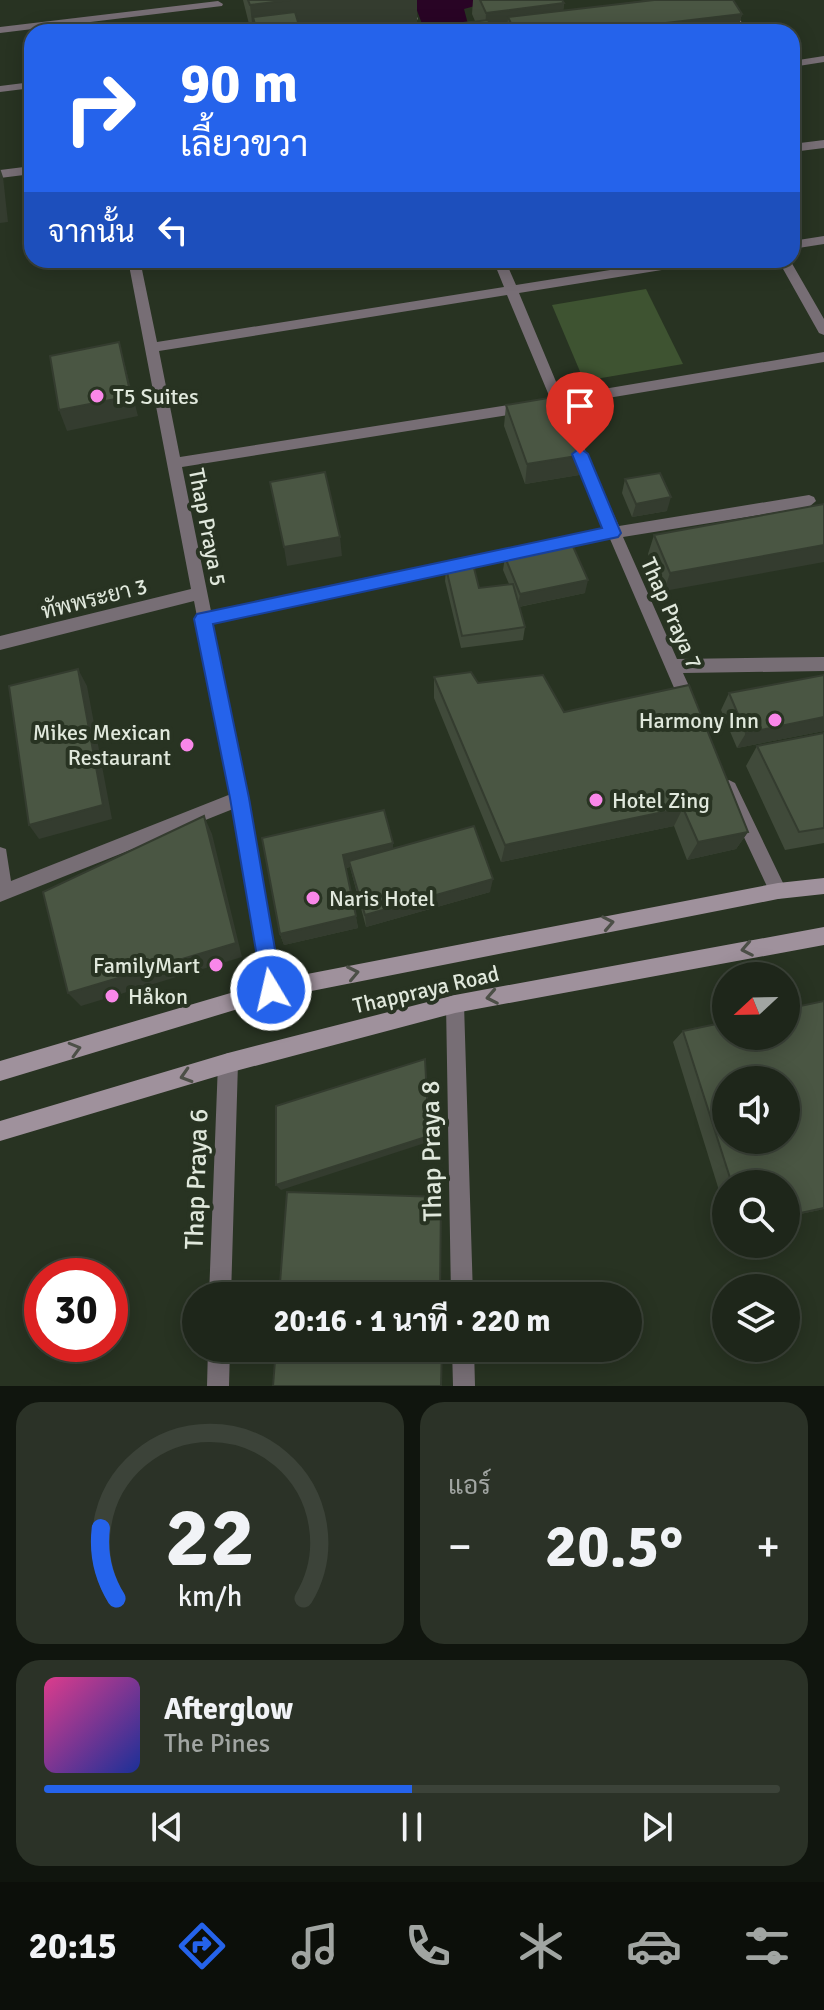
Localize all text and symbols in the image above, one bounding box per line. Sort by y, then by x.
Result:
text: 90 m [180,49,298,118]
icon: right [48,56,152,160]
text: เลี้ยวขวา [180,122,308,167]
icon: left [151,208,195,252]
text: จากนั้น [48,214,135,251]
pin [546,372,614,454]
place label: T5 Suites [113,383,199,410]
icon: arrive [558,384,602,428]
marker: T5 Suites [88,387,106,405]
street label: Thap Praya 5 [183,466,232,588]
street label: Thap Praya 7 [635,553,708,673]
street label: ทัพพระยา 3 [38,572,150,625]
place label: Harmony Inn [639,707,759,734]
marker: Harmony Inn [766,711,784,729]
place label: Mikes Mexican Restaurant [33,719,171,771]
marker: Mikes Mexican Restaurant [178,736,196,754]
place label: Hotel Zing [612,787,710,814]
marker: Hotel Zing [587,791,605,809]
place label: Naris Hotel [329,885,435,912]
marker: Naris Hotel [304,889,322,907]
one-way arrow [601,916,615,933]
one-way arrow [740,940,754,957]
position arrow [229,948,313,1032]
place label: FamilyMart [93,952,200,979]
marker: FamilyMart [207,956,225,974]
street label: Thappraya Road [350,960,502,1019]
north arrow [712,962,800,1050]
map controls [712,962,800,1362]
one-way arrow [346,966,359,983]
place label: Håkon [128,983,188,1010]
marker: Håkon [103,987,121,1005]
one-way arrow [485,988,498,1005]
one-way arrow [67,1041,81,1058]
button: sound [712,1066,800,1154]
one-way arrow [179,1067,193,1083]
street label: Thap Praya 8 [415,1080,449,1222]
street label: Thap Praya 6 [179,1108,215,1250]
button: search [712,1170,800,1258]
speed limit sign: 30 [24,1258,128,1362]
button: layers [712,1274,800,1362]
text: 20:16 · 1 นาที · 220 m [273,1303,551,1340]
text: แอร์ [448,1470,491,1502]
text: 22 [165,1487,255,1589]
text: 20.5° [545,1510,683,1584]
text: − [448,1520,472,1574]
text: + [756,1520,780,1574]
text: km/h [178,1579,242,1614]
text: Afterglow [164,1691,293,1728]
text: The Pines [164,1728,270,1760]
icon: previous [145,1805,189,1849]
icon: pause [390,1805,434,1849]
icon: next [635,1805,679,1849]
icon: directions [174,1918,230,1974]
icon: music [287,1918,343,1974]
icon: phone [400,1918,456,1974]
icon: climate [513,1918,569,1974]
icon: car [626,1918,682,1974]
icon: filters [739,1918,795,1974]
text: 20:15 [29,1924,117,1969]

